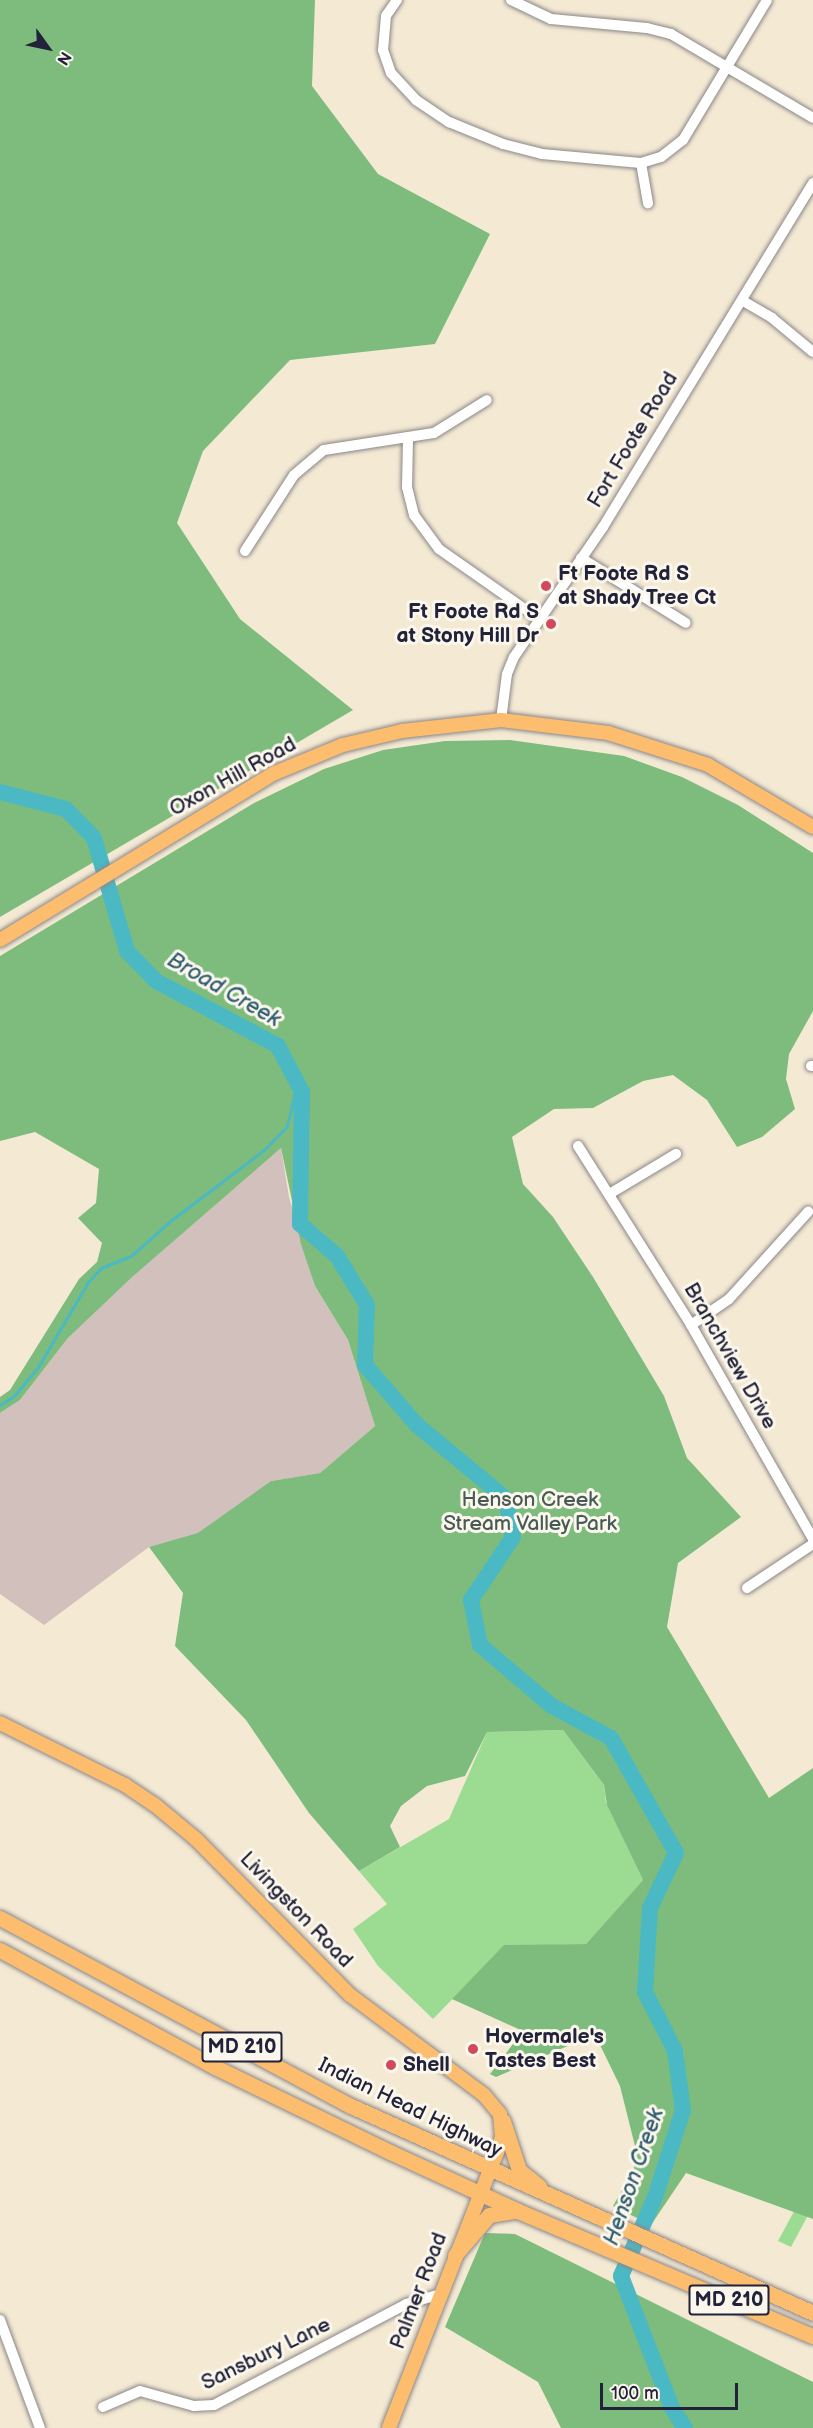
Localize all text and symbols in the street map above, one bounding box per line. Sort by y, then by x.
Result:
north arrow [18,18,78,78]
text: N [52,48,75,68]
street label: Fort Foote Road [583,368,683,512]
place label: Ft Foote Rd S at Shady Tree Ct [558,561,717,611]
marker: Ft Foote Rd S at Shady Tree Ct [539,579,553,593]
place label: Ft Foote Rd S at Stony Hill Dr [396,599,539,649]
marker: Ft Foote Rd S at Stony Hill Dr [544,617,558,631]
street label: Oxon Hill Road [165,732,301,822]
water label: Broad Creek [163,947,285,1033]
street label: Branchview Drive [678,1278,782,1434]
park label: Henson Creek Stream Valley Park [442,1487,618,1537]
street label: Livingston Road [234,1847,358,1973]
place label: Hovermale's Tastes Best [485,2024,604,2074]
road number: MD 210 [202,2030,282,2064]
marker: Hovermale's Tastes Best [466,2042,480,2056]
place label: Shell [403,2052,450,2078]
street label: Indian Head Highway [314,2053,506,2163]
marker: Shell [384,2058,398,2072]
water label: Henson Creek [598,2105,670,2249]
street label: Palmer Road [385,2229,453,2353]
road number: MD 210 [688,2283,770,2317]
street label: Sansbury Lane [197,2312,335,2396]
scale bar [603,2371,741,2409]
text: 100 m [611,2383,659,2404]

